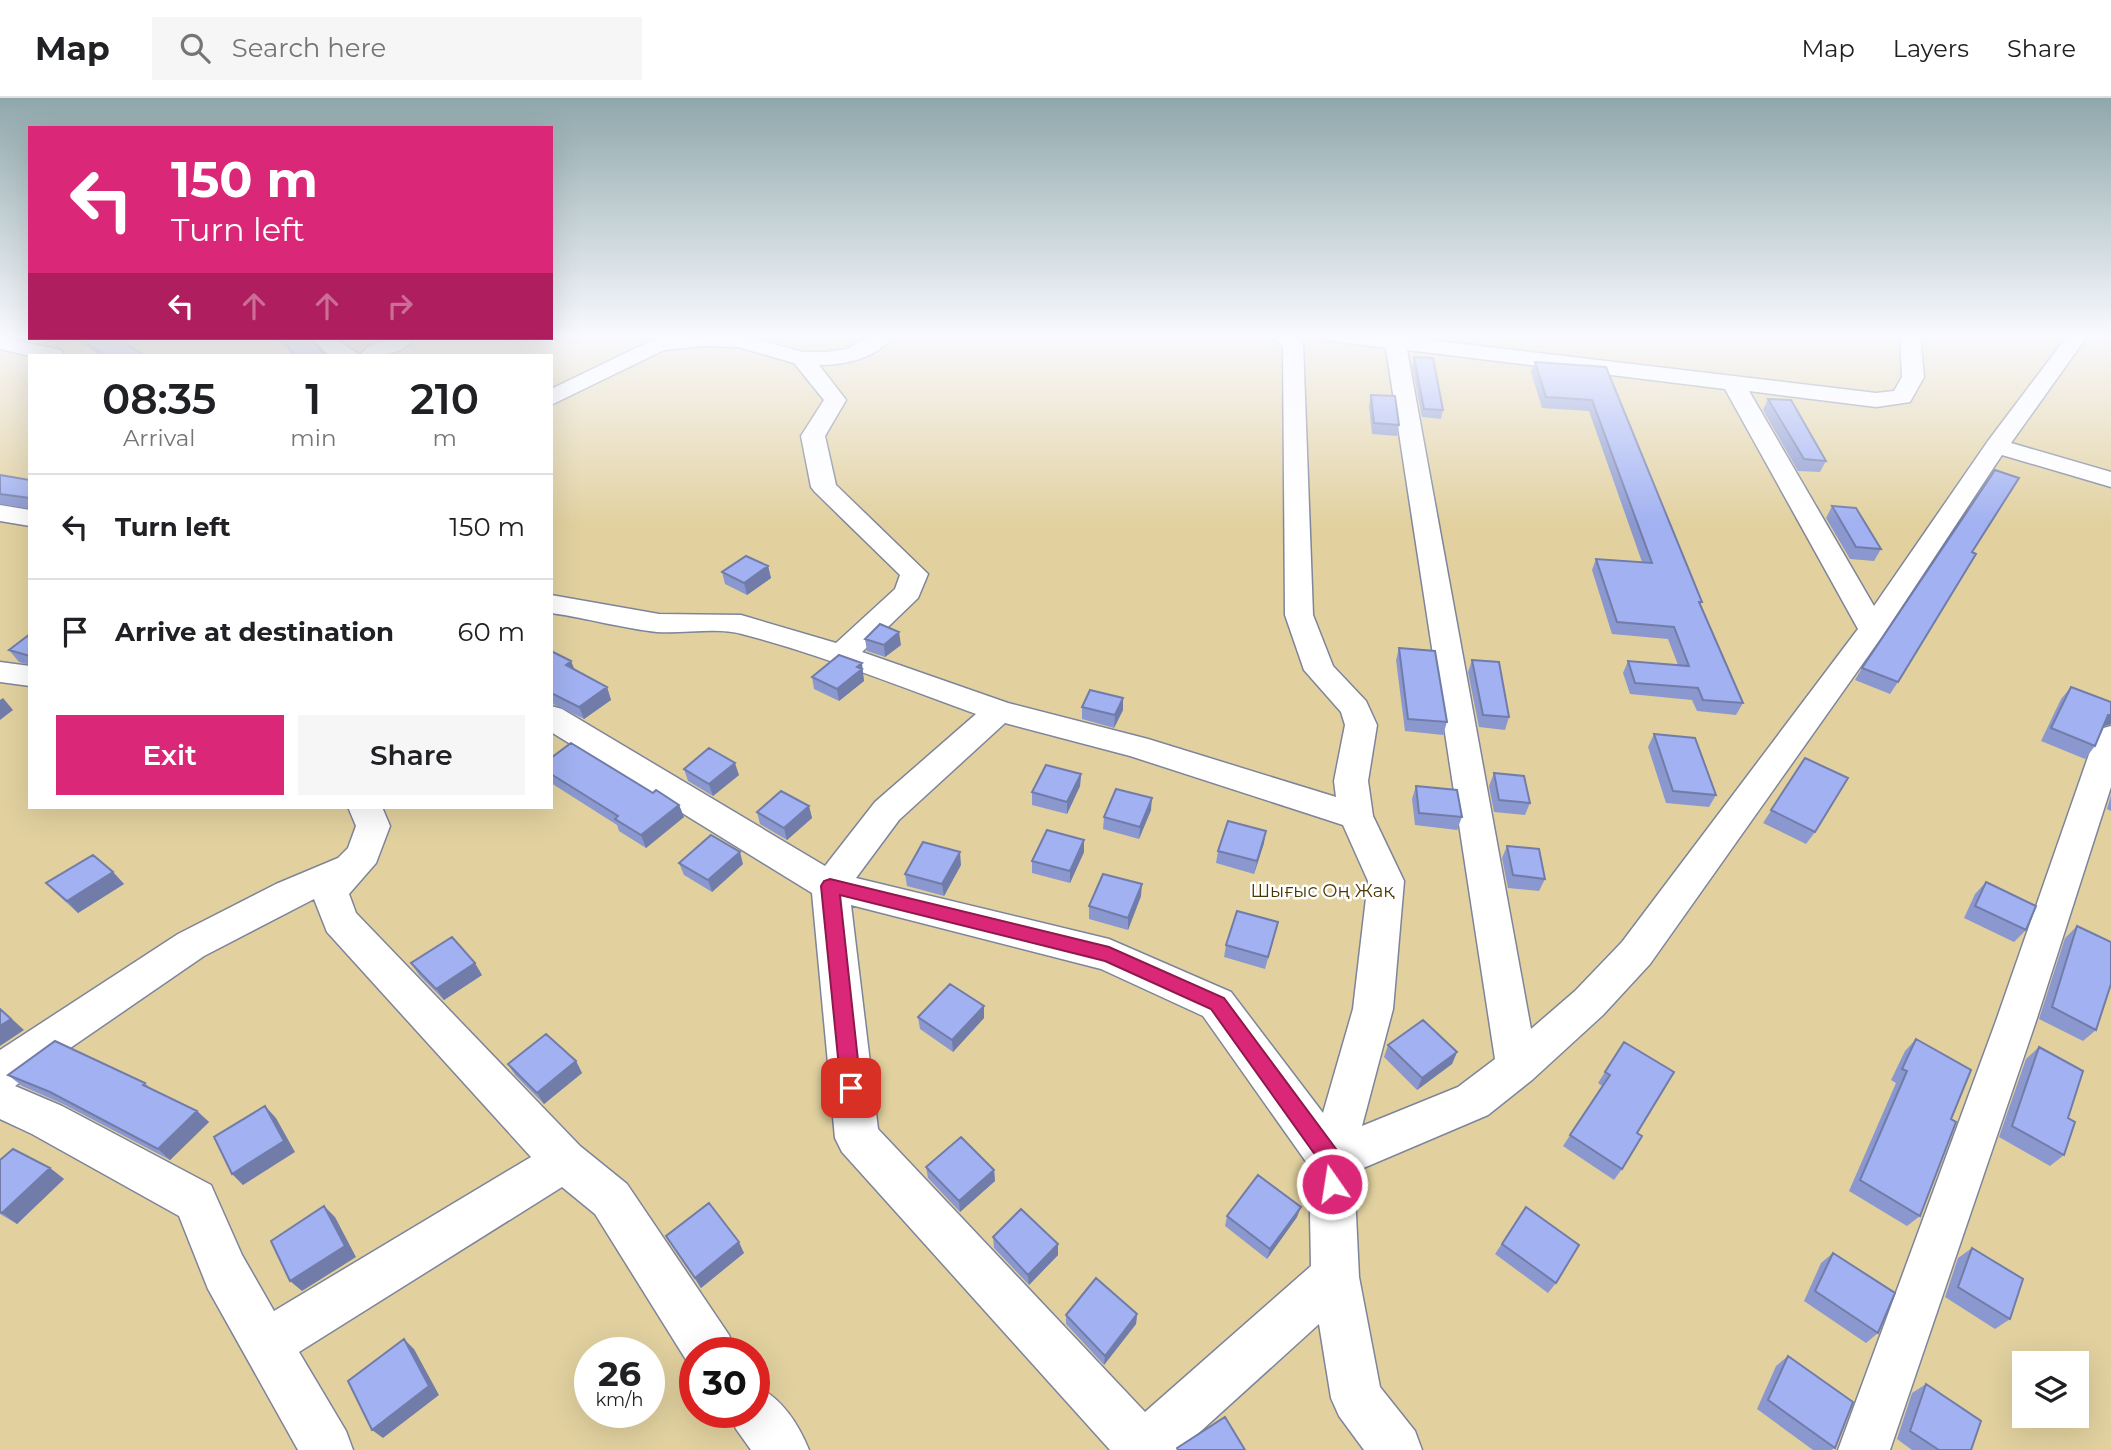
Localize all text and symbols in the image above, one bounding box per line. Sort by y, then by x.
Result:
search box [152,17,642,80]
text: Map [35,28,110,68]
icon: search [176,29,214,67]
text: Search here [232,32,386,64]
text: Map [1801,34,1855,63]
text: Layers [1893,34,1969,63]
text: Share [2007,34,2076,63]
text: 150 m [171,150,318,209]
icon: left [56,154,147,245]
text: Turn left [171,210,305,249]
icon: left [162,287,200,325]
icon: ahead [235,287,273,325]
icon: ahead [308,287,346,325]
icon: right [381,287,419,325]
text: 08:35 [102,373,216,425]
text: 1 [305,373,321,425]
text: 210 [410,373,479,425]
text: Arrival [123,424,195,452]
text: min [290,424,336,452]
text: m [433,424,457,452]
icon: left [56,508,94,546]
text: Turn left [115,511,231,543]
text: 150 m [449,511,525,543]
icon: arrive [56,613,94,651]
text: Arrive at destination [115,616,394,648]
text: 60 m [458,616,525,648]
button: Exit [56,715,284,795]
button: Share [298,715,525,795]
park label: Шығыс Оң Жақ [1250,880,1395,902]
pin [821,1058,881,1118]
icon: arrive [832,1069,870,1107]
position arrow [1295,1147,1369,1221]
speed limit sign: 30 [679,1337,770,1428]
map controls [2012,1351,2089,1428]
button: layers [2012,1351,2089,1428]
text: 26 [598,1352,641,1395]
text: km/h [595,1389,644,1411]

